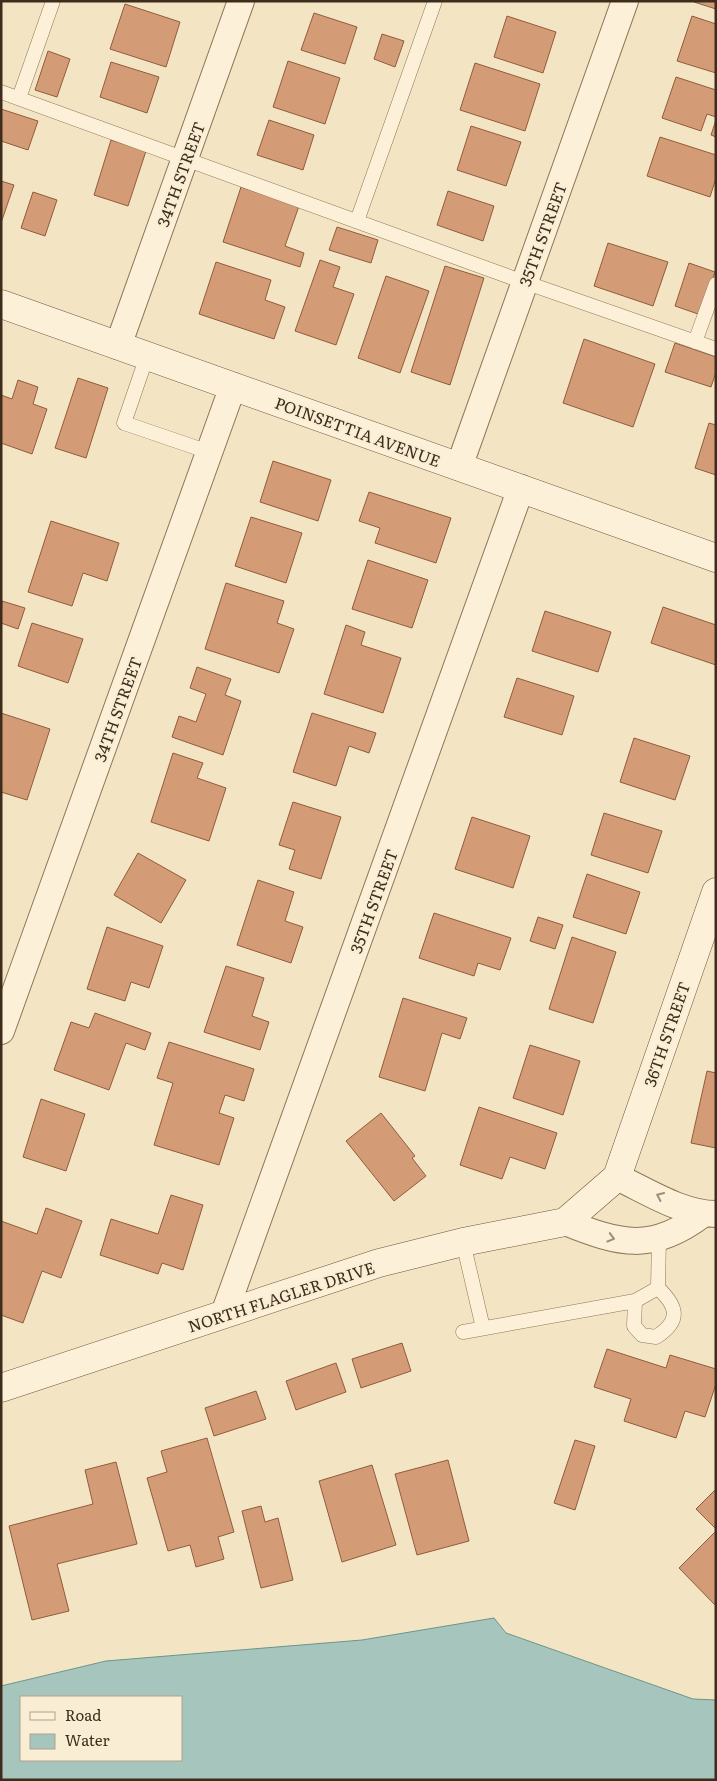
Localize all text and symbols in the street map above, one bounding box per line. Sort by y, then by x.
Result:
street label: 34TH STREET [150,118,210,230]
street label: 35TH STREET [512,178,572,290]
street label: POINSETTIA AVENUE [272,390,444,472]
street label: 34TH STREET [87,653,147,765]
street label: 35TH STREET [343,845,403,957]
street label: 36TH STREET [637,978,695,1090]
one-way arrow [656,1192,665,1203]
one-way arrow [606,1233,615,1243]
street label: NORTH FLAGLER DRIVE [184,1254,378,1338]
legend [20,1696,182,1761]
text: Road [65,1703,101,1726]
text: Water [65,1728,110,1751]

